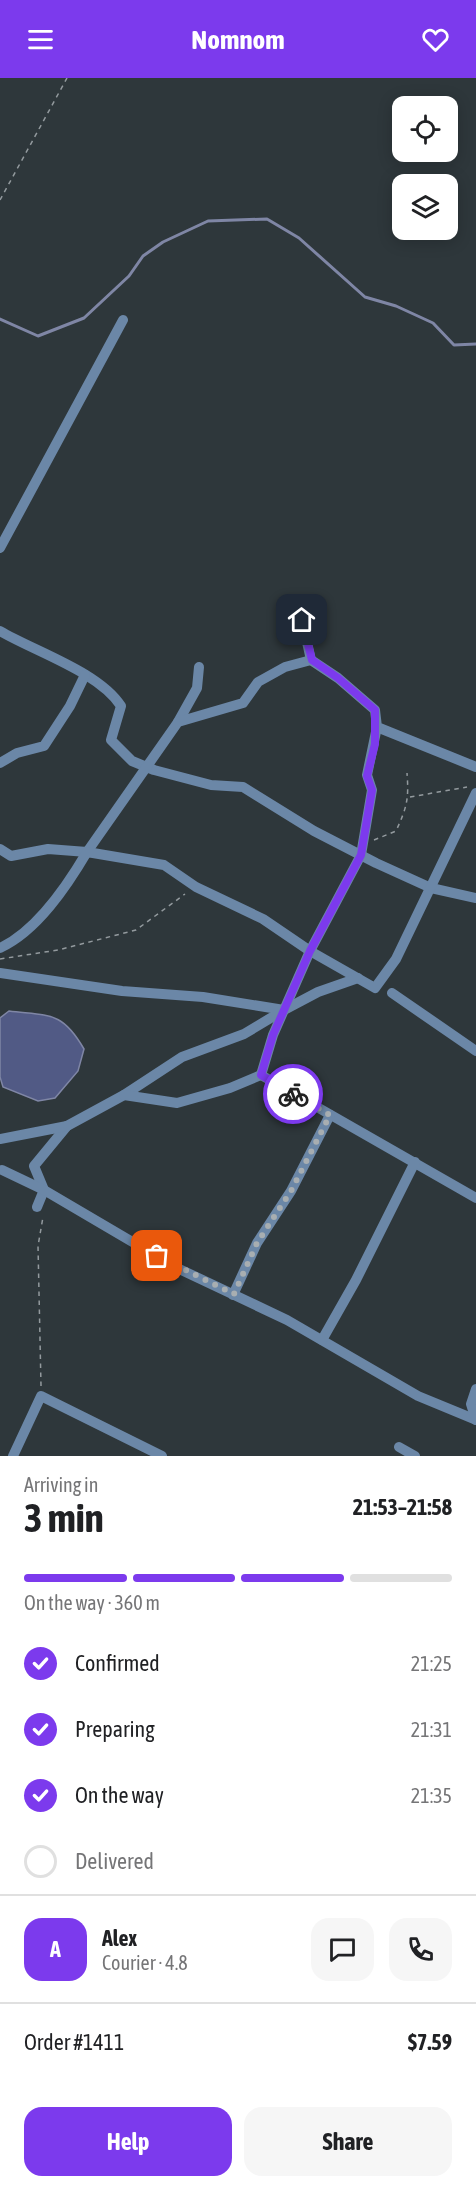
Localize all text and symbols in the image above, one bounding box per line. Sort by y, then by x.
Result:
icon: menu [24,23,57,56]
icon: heart [419,23,452,56]
text: Nomnom [191,24,285,55]
map controls [392,96,458,240]
button: locate [392,96,458,162]
button: layers [392,174,458,240]
pin [276,594,327,645]
icon: home [285,603,318,636]
courier [263,1064,323,1124]
icon: bike [277,1078,310,1111]
pin [131,1230,182,1281]
icon: bag [140,1239,173,1272]
text: Arriving in [24,1473,98,1496]
text: 21:53–21:58 [353,1494,452,1520]
text: 3 min [24,1496,104,1540]
text: On the way · 360 m [24,1591,160,1614]
icon: check [24,1647,57,1680]
text: Confirmed [75,1650,160,1676]
text: 21:25 [411,1652,452,1675]
icon: check [24,1713,57,1746]
text: Preparing [75,1716,155,1742]
text: 21:31 [411,1718,452,1741]
icon: check [24,1779,57,1812]
text: On the way [75,1782,164,1808]
text: 21:35 [411,1784,452,1807]
text: Delivered [75,1848,154,1874]
button: chat [311,1918,374,1981]
button: phone [389,1918,452,1981]
text: Alex [102,1925,137,1951]
text: A [50,1936,61,1962]
text: Courier · 4.8 [102,1951,188,1974]
text: Order #1411 [24,2029,124,2055]
text: $7.59 [408,2029,452,2055]
button: Help [24,2107,232,2176]
button: Share [244,2107,452,2176]

